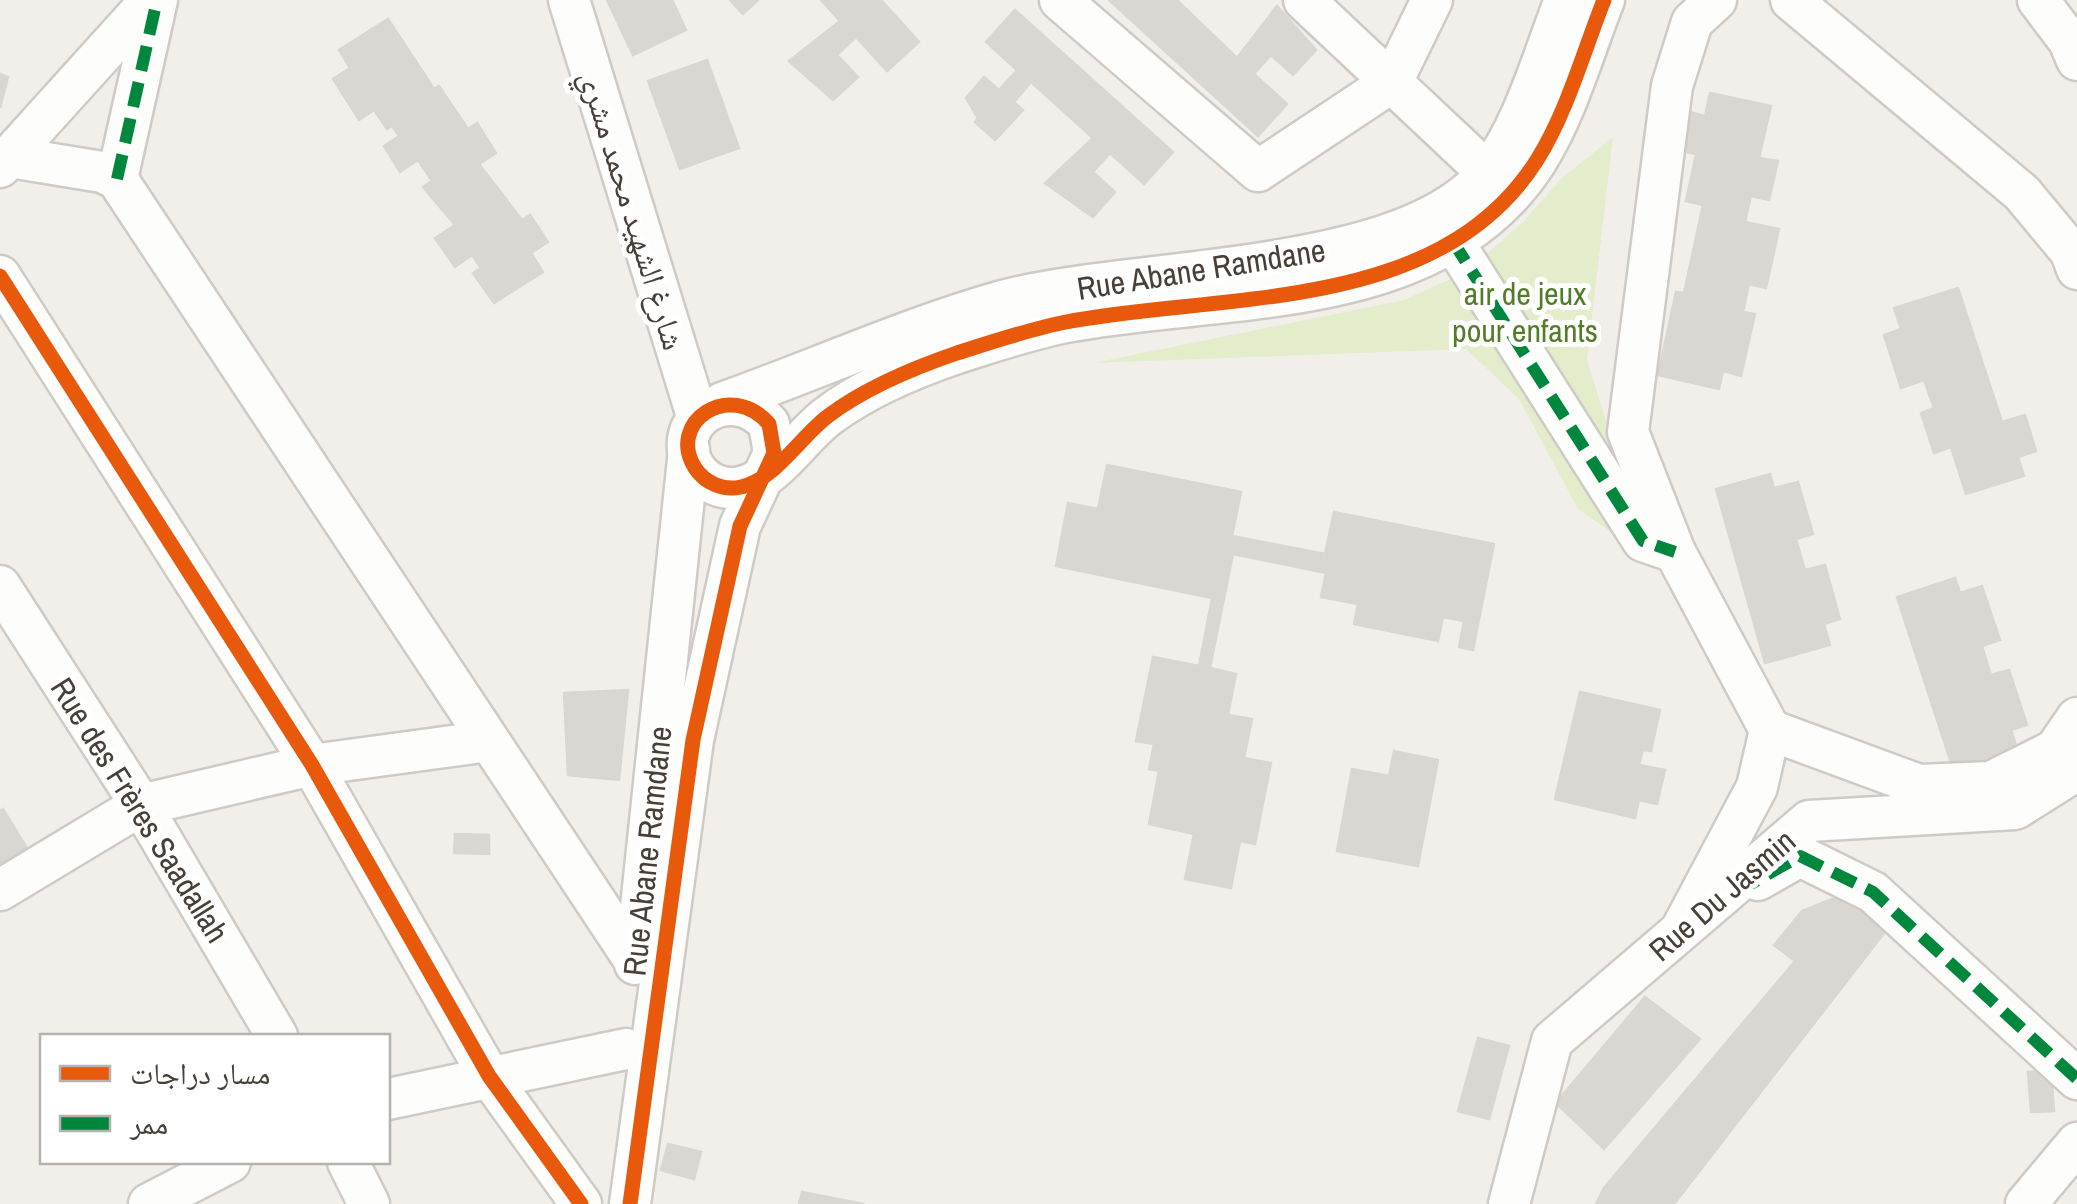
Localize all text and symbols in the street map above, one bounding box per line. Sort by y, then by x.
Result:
street label: شارغ الشهيد محمد مشري [566,65,696,356]
street label: Rue Abane Ramdane [1074,228,1328,310]
park label: air de jeux pour enfants [1452,272,1598,352]
street label: Rue des Frères Saadallah [41,669,239,951]
street label: Rue Abane Ramdane [613,724,681,978]
street label: Rue Du Jasmin [1640,819,1804,971]
legend [40,1034,390,1164]
text: مسار دراجات [130,1053,271,1093]
text: ممر [129,1103,168,1143]

